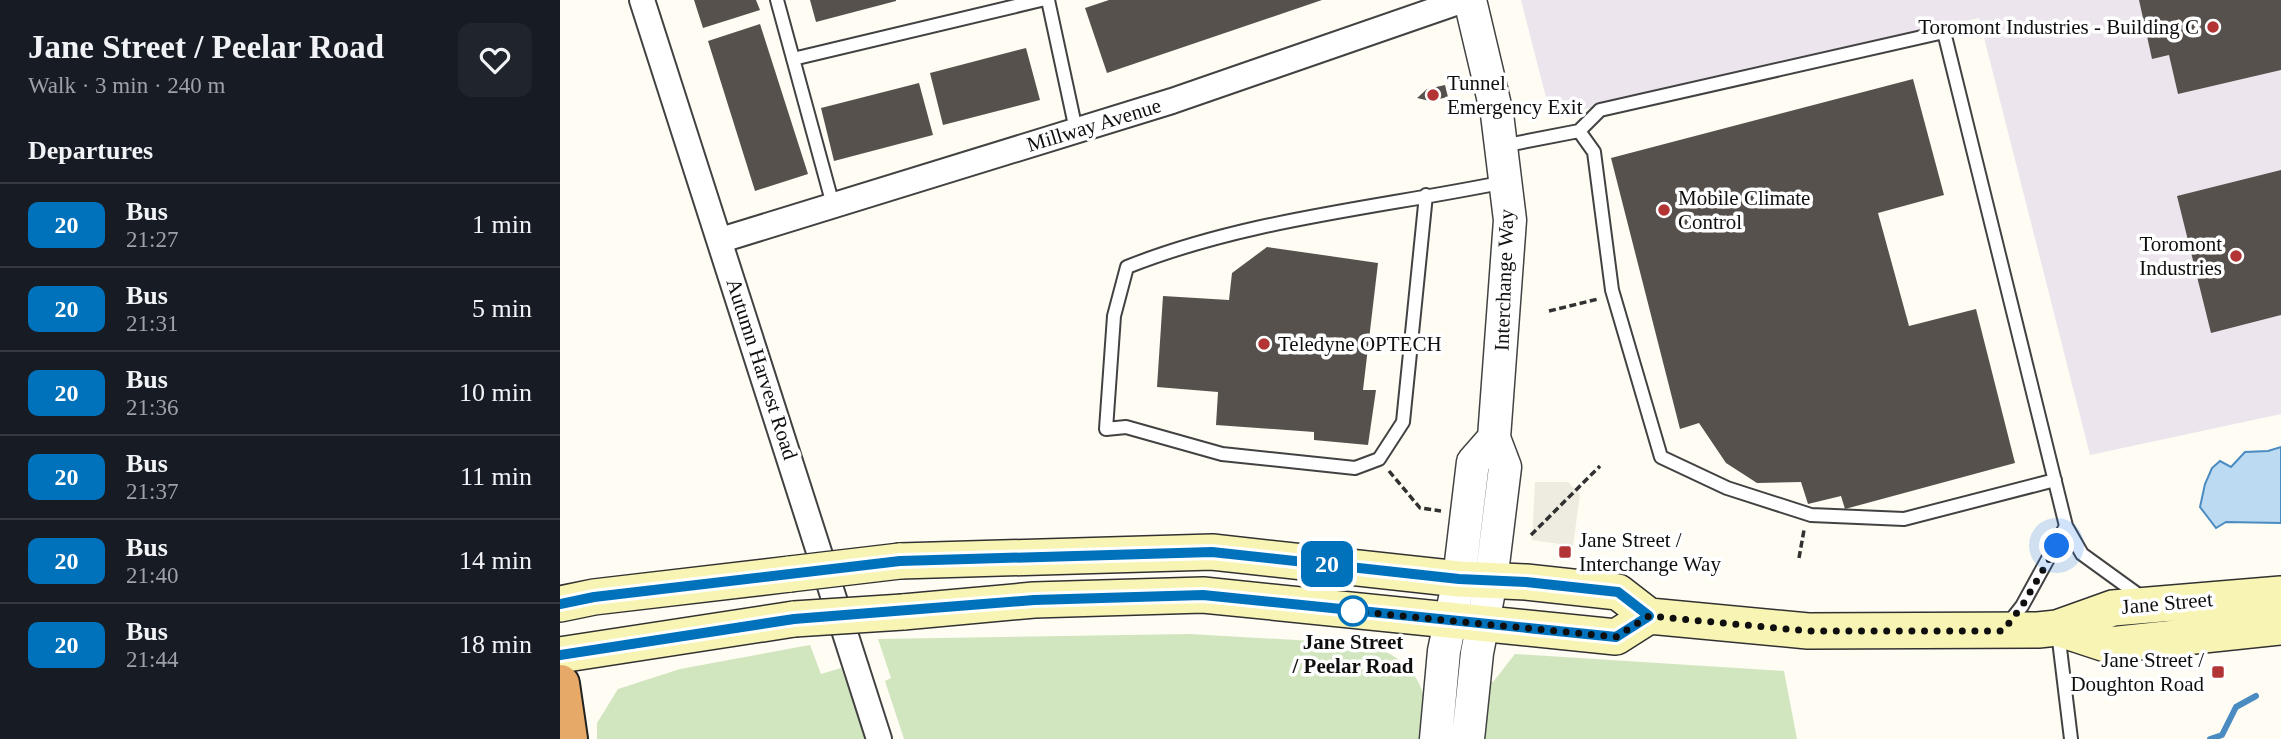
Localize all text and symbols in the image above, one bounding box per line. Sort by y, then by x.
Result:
place label: Toromont Industries - Building C [1918,15,2199,39]
marker: Toromont Industries - Building C [2205,19,2221,35]
button: heart [458,23,532,97]
text: Jane Street / Peelar Road [28,29,384,65]
place label: Tunnel Emergency Exit [1447,71,1583,119]
text: Walk · 3 min · 240 m [28,73,225,98]
marker: Tunnel Emergency Exit [1425,87,1441,103]
street label: Millway Avenue [1024,93,1164,157]
text: Departures [28,136,153,165]
place label: Mobile Climate Control [1678,186,1810,234]
text: Bus [126,197,168,226]
marker: Mobile Climate Control [1656,202,1672,218]
street label: Interchange Way [1490,208,1518,351]
text: 1 min [472,210,532,239]
text: 20 [55,212,79,238]
text: 21:27 [126,227,178,252]
place label: Toromont Industries [2139,232,2222,280]
marker: Toromont Industries [2228,248,2244,264]
street label: Autumn Harvest Road [721,275,803,463]
text: Bus [126,281,168,310]
text: 5 min [472,294,532,323]
text: 20 [55,296,79,322]
text: 21:31 [126,311,178,336]
place label: Teledyne OPTECH [1278,332,1442,356]
marker: Teledyne OPTECH [1256,336,1272,352]
text: Bus [126,365,168,394]
text: 10 min [459,378,532,407]
text: 20 [55,380,79,406]
text: 21:36 [126,395,178,420]
text: Bus [126,449,168,478]
text: 11 min [460,462,532,491]
text: 20 [55,464,79,490]
text: 21:37 [126,479,178,504]
place label: Jane Street / Interchange Way [1579,528,1721,576]
your location [2039,528,2074,563]
text: Bus [126,533,168,562]
line badge: 20 [1296,541,1358,587]
marker: Jane Street / Interchange Way [1557,544,1573,560]
text: 14 min [459,546,532,575]
text: 20 [55,548,79,574]
text: 20 [1315,551,1339,577]
text: 21:40 [126,563,178,588]
street label: Jane Street [2120,587,2214,619]
marker: Jane Street / Peelar Road [1338,596,1368,626]
text: Bus [126,617,168,646]
text: 18 min [459,630,532,659]
place label: Jane Street / Peelar Road [1292,630,1414,678]
text: 20 [55,632,79,658]
text: 21:44 [126,647,178,672]
place label: Jane Street / Doughton Road [2070,648,2204,696]
marker: Jane Street / Doughton Road [2210,664,2226,680]

